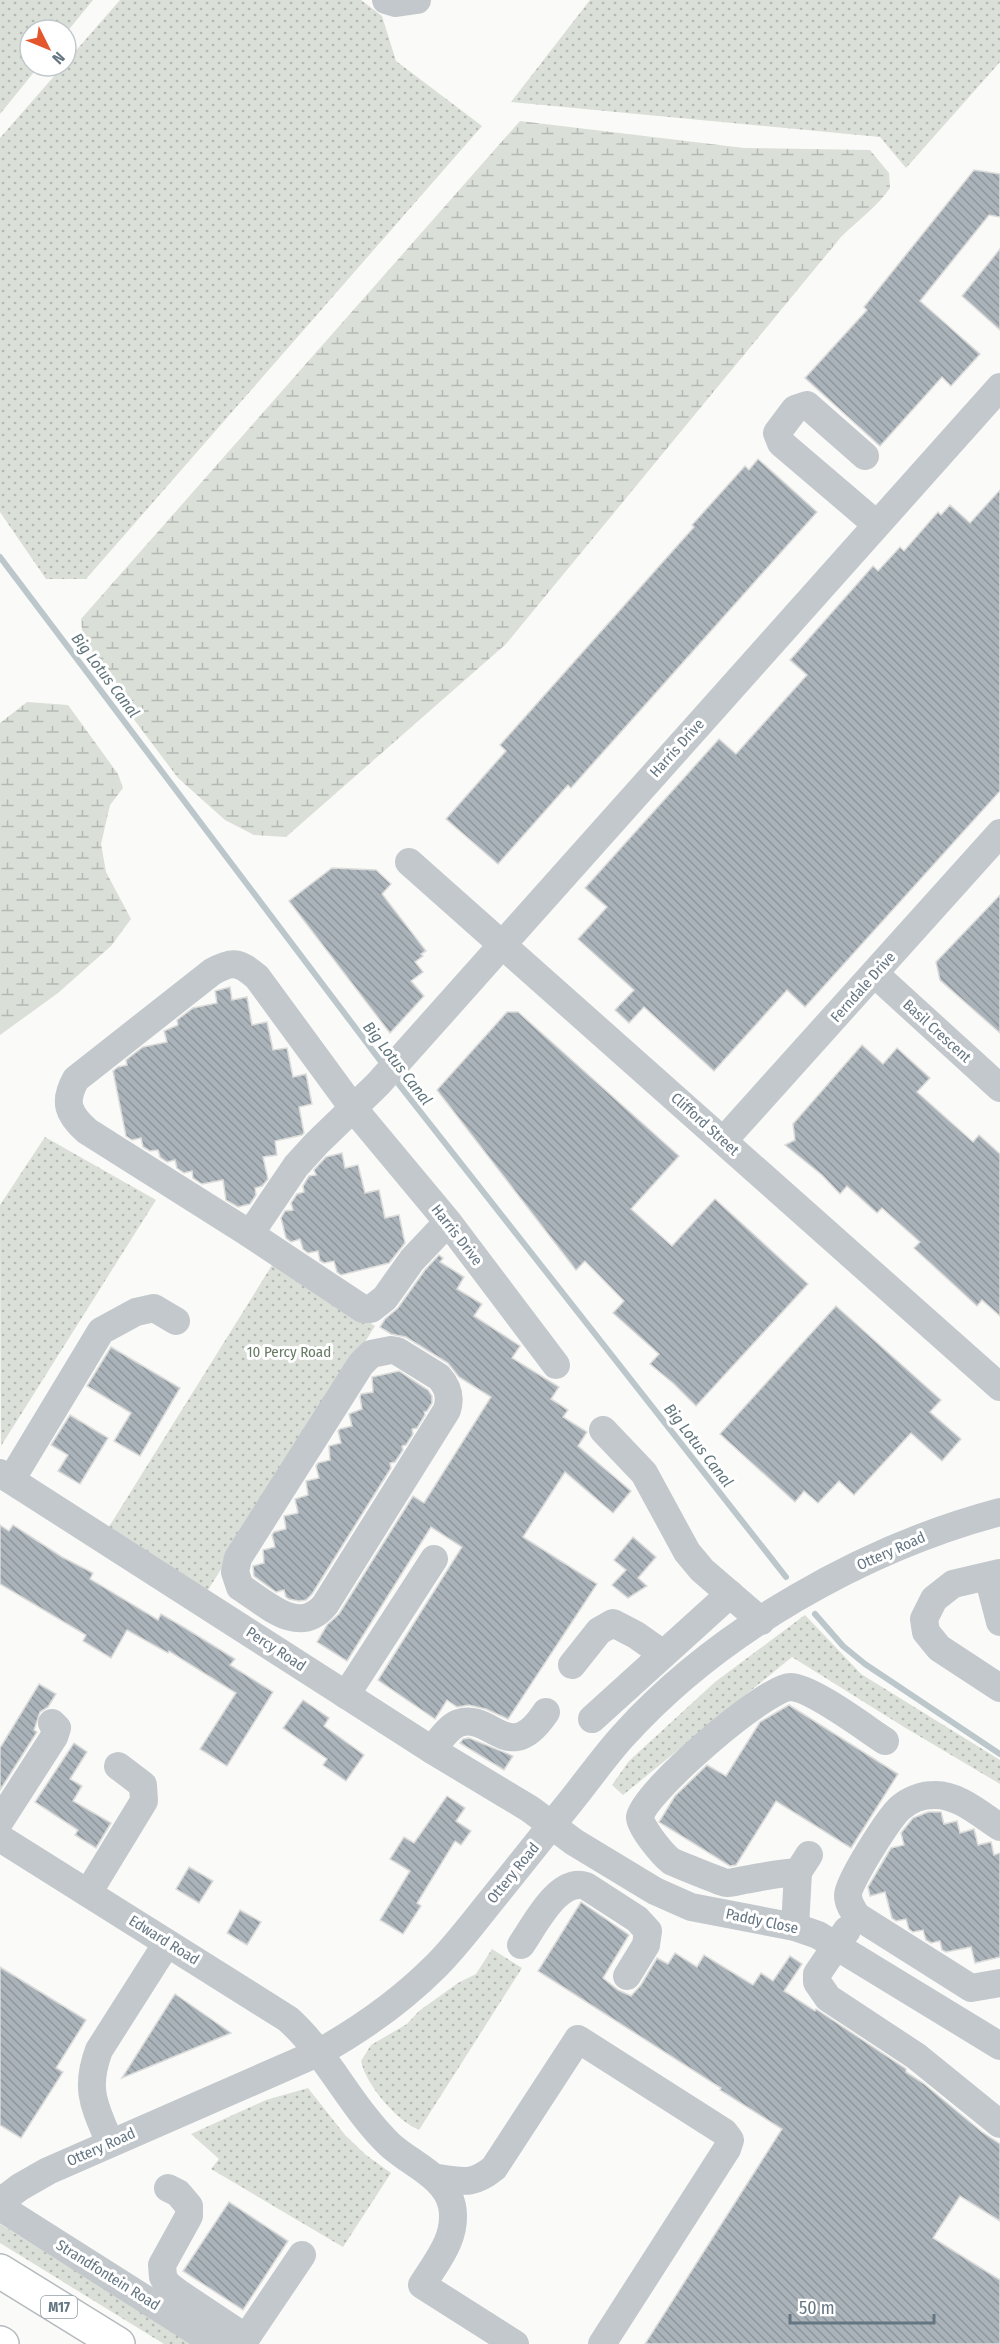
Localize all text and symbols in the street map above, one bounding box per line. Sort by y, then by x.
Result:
north arrow [18,18,78,78]
text: N [48,48,69,68]
water label: Big Lotus Canal [68,629,144,721]
street label: Harris Drive [646,715,708,781]
street label: Ferndale Drive [827,948,899,1026]
street label: Basil Crescent [899,996,975,1066]
water label: Big Lotus Canal [359,1018,436,1109]
street label: Clifford Street [667,1089,743,1159]
street label: Harris Drive [428,1201,486,1269]
park label: 10 Percy Road [247,1343,331,1361]
water label: Big Lotus Canal [660,1400,737,1491]
street label: Ottery Road [854,1528,928,1574]
street label: Percy Road [243,1623,309,1675]
street label: Ottery Road [483,1839,543,1907]
street label: Paddy Close [724,1905,800,1937]
street label: Edward Road [126,1911,202,1969]
street label: Ottery Road [64,2124,138,2170]
street label: Strandfontein Road [53,2236,163,2314]
scale bar [790,2287,934,2325]
road number: M17 [41,2296,77,2318]
text: 50 m [799,2297,835,2319]

